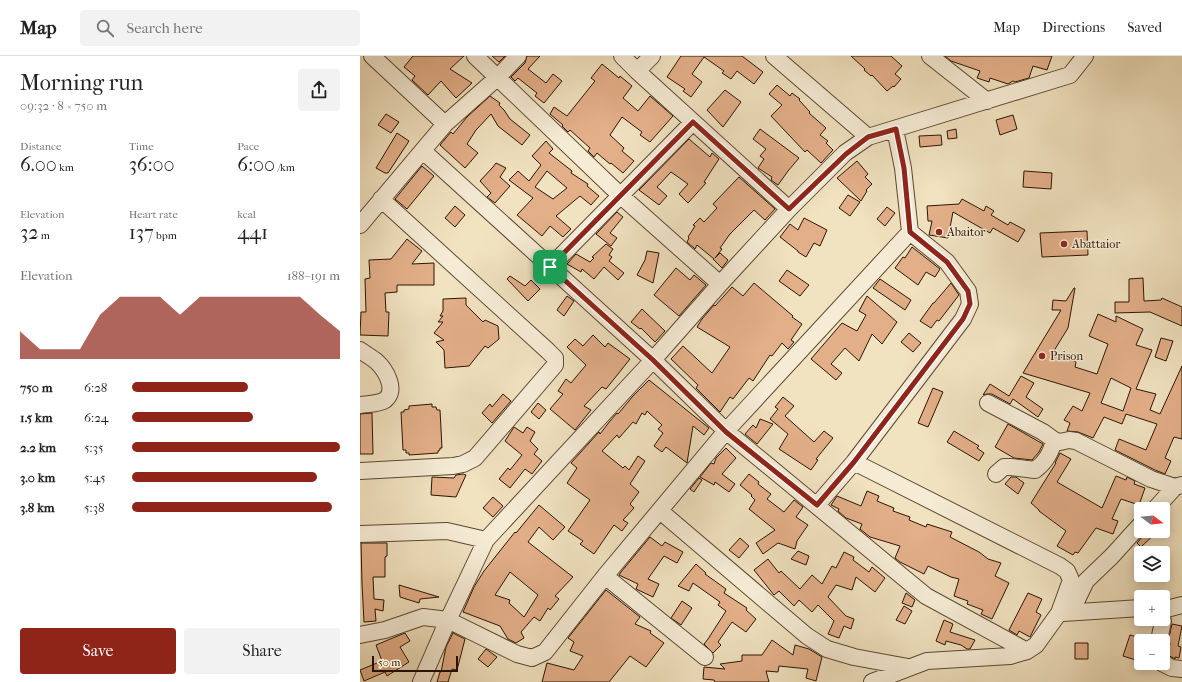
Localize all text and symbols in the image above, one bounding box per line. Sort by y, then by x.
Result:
search box [80,10,360,46]
text: Map [20,17,56,39]
icon: search [94,17,116,39]
text: Search here [126,19,203,37]
text: Map [993,19,1020,36]
text: Directions [1042,19,1105,36]
text: Saved [1127,19,1162,36]
button: share [298,69,340,111]
text: Morning run [20,70,143,96]
text: 09:32 · 8 × 750 m [20,98,107,113]
text: Distance [20,140,61,153]
text: Time [129,140,154,153]
text: Pace [237,140,259,153]
text: 6.00 [20,153,57,176]
text: 36:00 [129,153,175,176]
text: 6:00 [237,153,275,176]
text: km [57,161,74,174]
text: /km [275,161,295,174]
text: Elevation [20,208,64,221]
text: Heart rate [129,208,178,221]
text: kcal [237,208,256,221]
text: 32 [20,221,39,244]
text: 137 [129,221,154,244]
text: 441 [237,221,268,244]
place label: Abaitor [946,225,986,239]
marker: Abaitor [934,227,944,237]
text: m [39,229,50,242]
text: bpm [154,229,177,242]
place label: Abattaior [1071,237,1121,251]
marker: Abattaior [1059,239,1069,249]
pin [533,250,567,284]
icon: arrive [539,256,561,278]
text: Elevation [20,268,73,283]
text: 188–191 m [287,268,340,283]
place label: Prison [1050,349,1083,363]
marker: Prison [1037,351,1047,361]
text: 750 m [20,380,53,395]
text: 6:28 [84,380,107,395]
text: 1.5 km [20,410,53,425]
text: 6:24 [84,410,109,425]
text: 2.2 km [20,440,56,455]
text: 5:35 [84,440,104,455]
text: 3.0 km [20,470,55,485]
text: 5:45 [84,470,106,485]
text: 3.8 km [20,500,55,515]
text: 5:38 [84,500,105,515]
north arrow [1134,502,1170,538]
map controls [1134,502,1170,670]
button: layers [1134,546,1170,582]
button: + [1134,590,1170,626]
button: Save [20,628,176,674]
button: Share [184,628,340,674]
button: − [1134,634,1170,670]
scale bar [372,654,458,673]
text: 50 m [378,656,400,669]

